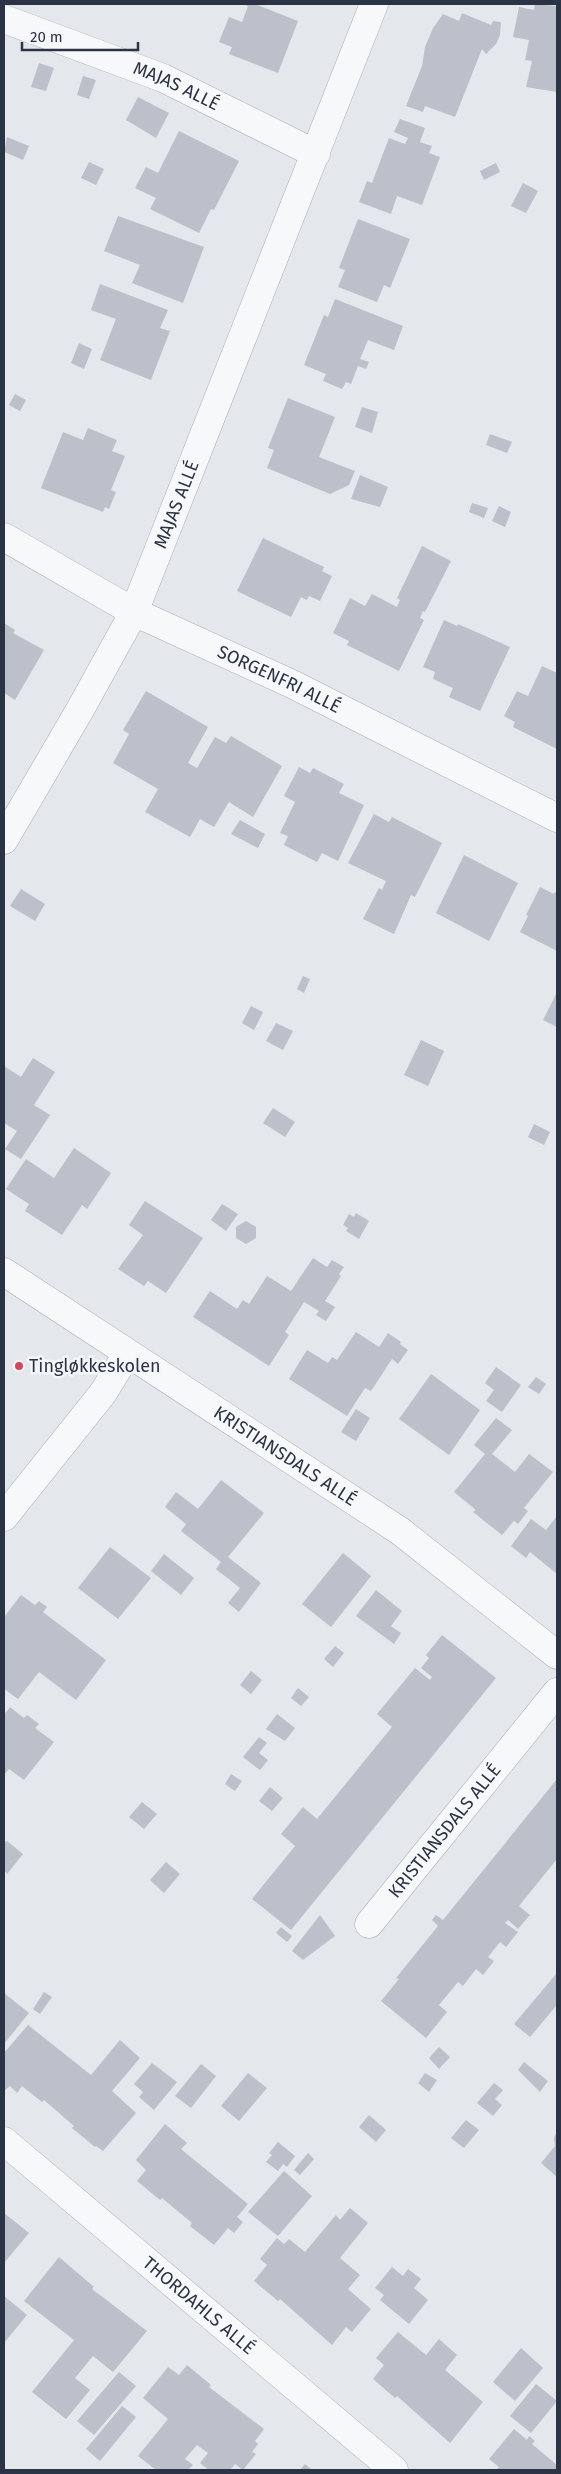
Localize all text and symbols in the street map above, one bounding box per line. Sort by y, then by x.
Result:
scale bar [22,20,139,52]
text: 20 m [30,28,63,46]
street label: MAJAS ALLÉ [130,57,224,115]
street label: MAJAS ALLÉ [149,457,204,552]
street label: SORGENFRI ALLÉ [214,641,345,718]
place label: Tingløkkeskolen [29,1355,161,1377]
marker: Tingløkkeskolen [13,1360,25,1372]
street label: KRISTIANSDALS ALLÉ [210,1401,361,1511]
street label: KRISTIANSDALS ALLÉ [384,1759,505,1902]
street label: THORDAHLS ALLÉ [138,2252,260,2359]

